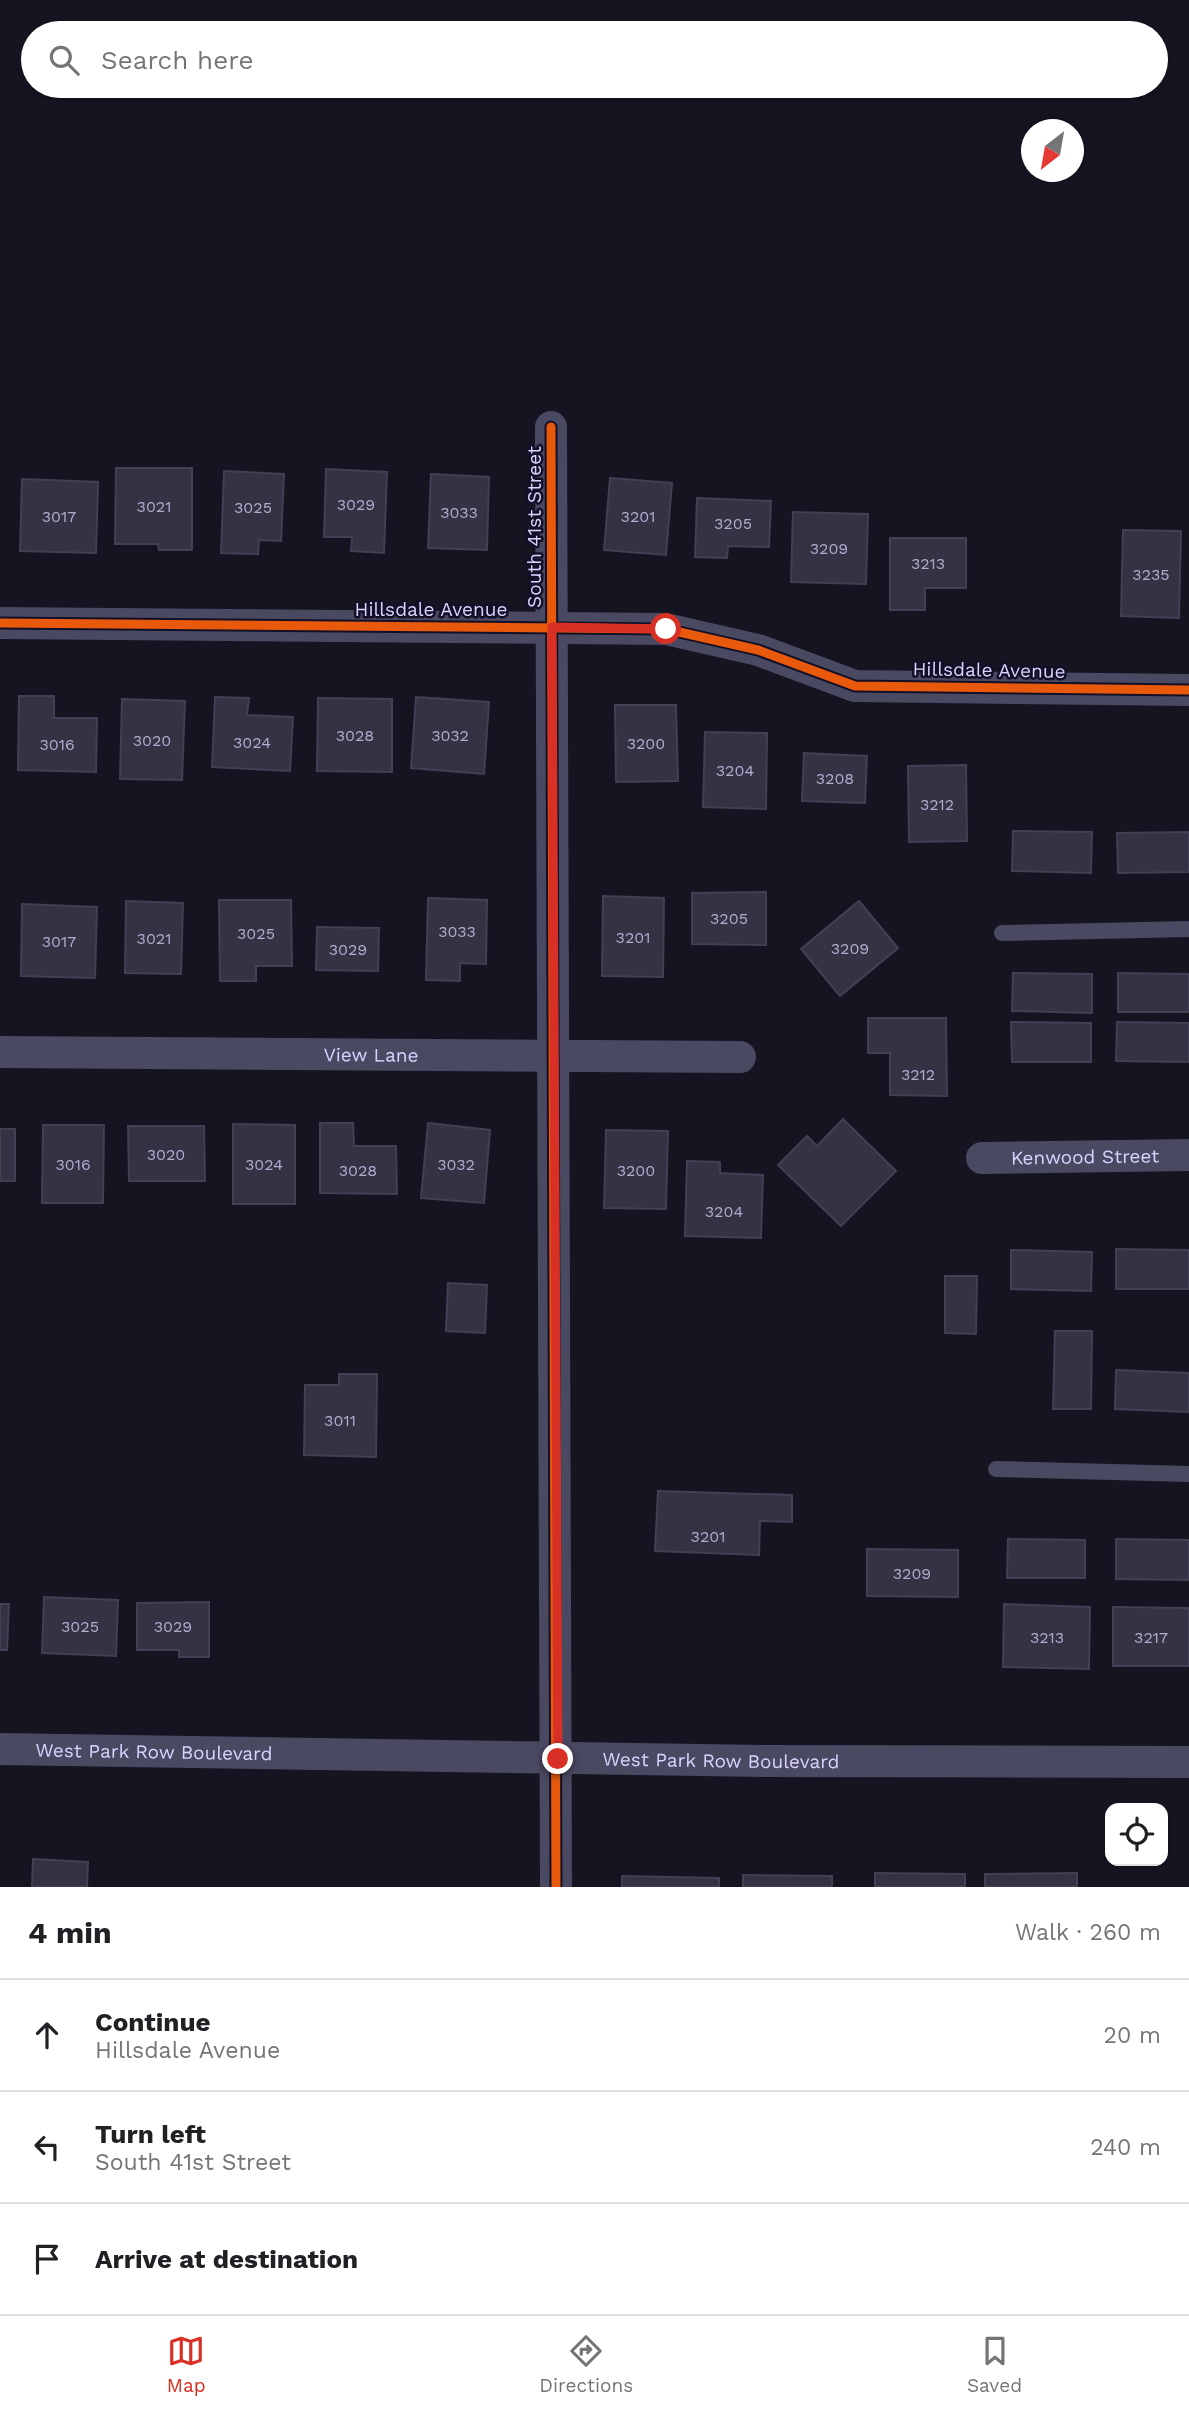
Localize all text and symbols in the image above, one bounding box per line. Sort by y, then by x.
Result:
search box [21,21,1168,98]
icon: search [45,41,83,79]
text: Search here [101,45,253,75]
north arrow [1021,119,1084,182]
street label: South 41st Street [523,446,546,608]
house number: 3029 [337,495,375,514]
house number: 3021 [137,497,171,516]
house number: 3025 [234,498,272,517]
house number: 3033 [440,503,478,522]
house number: 3017 [42,507,76,526]
house number: 3201 [621,507,655,526]
house number: 3205 [714,514,752,533]
house number: 3209 [810,539,848,558]
house number: 3213 [911,554,945,573]
house number: 3235 [1132,565,1170,584]
street label: Hillsdale Avenue [354,598,508,621]
route start [650,613,681,644]
street label: Hillsdale Avenue [912,657,1066,683]
house number: 3028 [336,726,374,745]
house number: 3032 [431,726,469,745]
house number: 3020 [133,731,171,750]
house number: 3024 [233,733,271,752]
house number: 3200 [627,734,665,753]
house number: 3016 [39,735,75,754]
house number: 3204 [716,761,754,780]
house number: 3208 [816,769,854,788]
house number: 3212 [920,795,954,814]
house number: 3205 [710,909,748,928]
house number: 3033 [438,922,476,941]
house number: 3025 [237,924,275,943]
house number: 3201 [616,928,650,947]
house number: 3021 [137,929,171,948]
house number: 3017 [42,932,76,951]
house number: 3209 [831,939,869,958]
house number: 3029 [329,940,367,959]
street label: View Lane [323,1043,419,1066]
house number: 3212 [901,1065,935,1084]
street label: Kenwood Street [1011,1144,1159,1169]
house number: 3020 [147,1145,185,1164]
house number: 3016 [55,1155,91,1174]
house number: 3024 [245,1155,283,1174]
house number: 3032 [437,1155,475,1174]
house number: 3028 [339,1161,377,1180]
house number: 3200 [617,1161,655,1180]
house number: 3204 [705,1202,743,1221]
house number: 3011 [324,1411,356,1430]
house number: 3201 [691,1527,725,1546]
house number: 3209 [893,1564,931,1583]
house number: 3025 [61,1617,99,1636]
house number: 3029 [154,1617,192,1636]
house number: 3213 [1030,1628,1064,1647]
house number: 3217 [1134,1628,1168,1647]
street label: West Park Row Boulevard [35,1738,273,1765]
route end [542,1743,573,1774]
street label: West Park Row Boulevard [602,1747,840,1773]
map controls [1105,1803,1168,1866]
button: locate [1105,1803,1168,1866]
text: 4 min [28,1915,112,1950]
text: Walk · 260 m [1015,1919,1161,1946]
text: Continue [95,2007,211,2037]
icon: ahead [28,2016,66,2054]
text: 20 m [1104,2022,1161,2049]
text: Hillsdale Avenue [95,2037,280,2064]
text: Turn left [95,2119,206,2149]
icon: left [28,2128,66,2166]
text: 240 m [1090,2134,1161,2161]
text: South 41st Street [95,2149,291,2176]
icon: arrive [28,2240,66,2278]
text: Arrive at destination [95,2244,358,2274]
tab: Map [167,2332,206,2397]
tab: Directions [539,2332,633,2397]
tab: Saved [967,2332,1022,2397]

